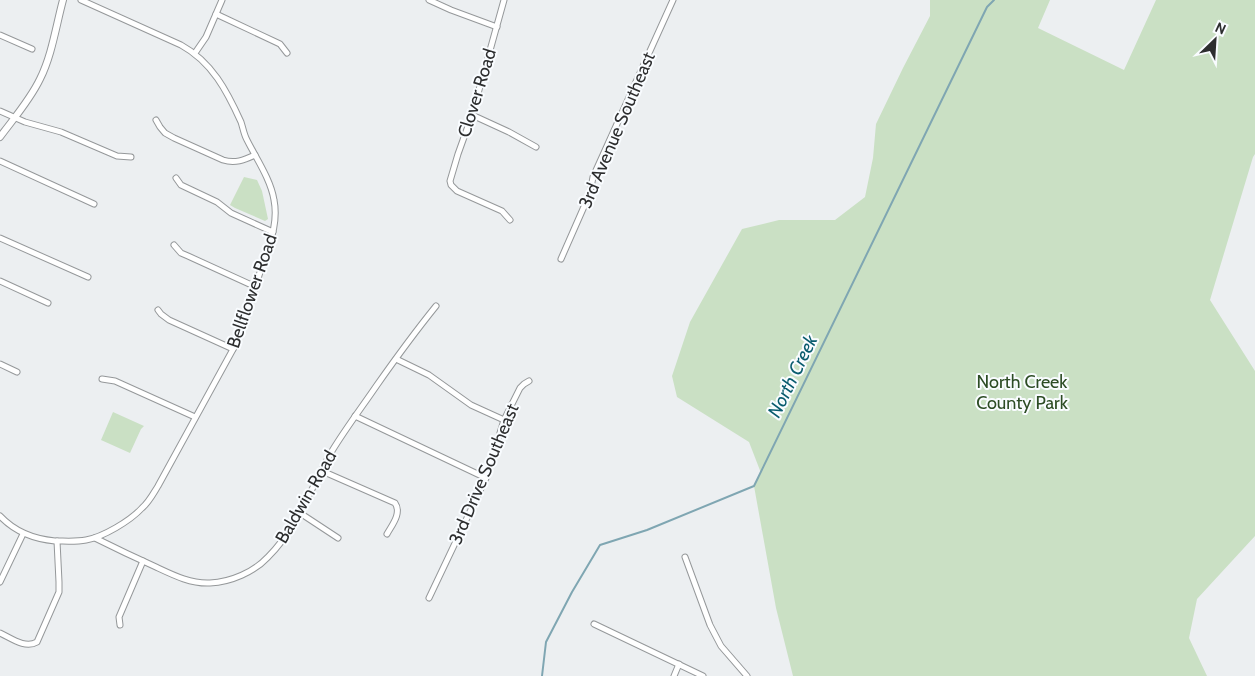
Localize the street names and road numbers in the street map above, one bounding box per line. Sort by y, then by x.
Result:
street label: Clover Road [453,46,501,140]
street label: 3rd Avenue Southeast [574,49,660,211]
street label: Bellflower Road [222,231,282,351]
street label: 3rd Drive Southeast [444,400,524,548]
street label: Baldwin Road [271,447,341,547]

